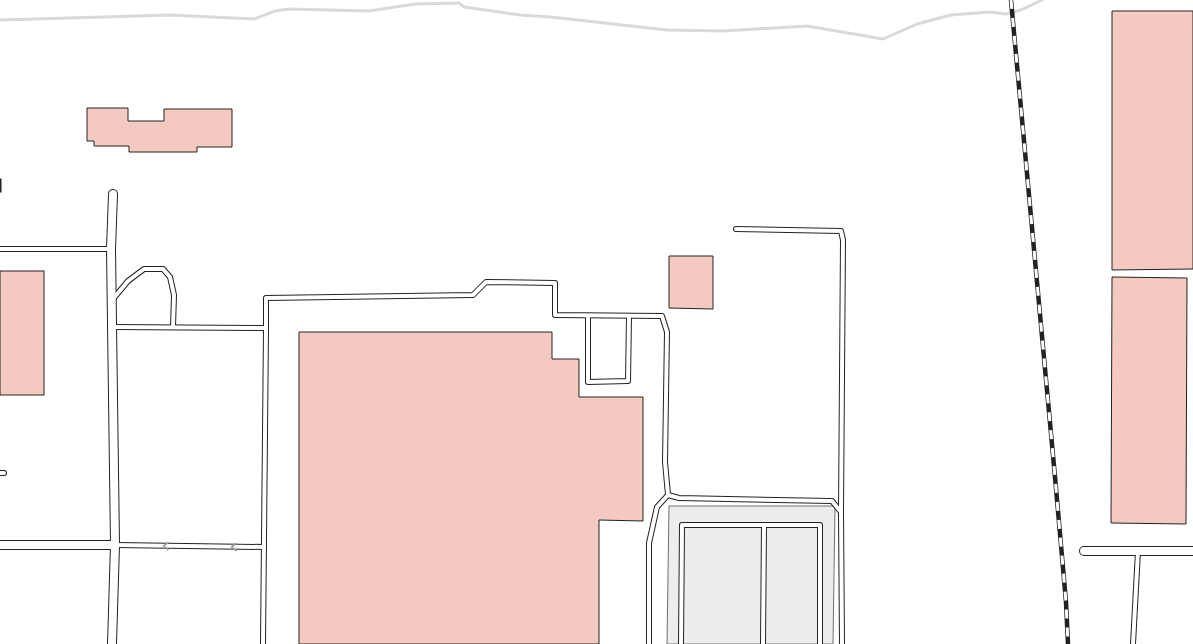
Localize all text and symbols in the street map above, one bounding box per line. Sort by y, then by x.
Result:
one-way arrow [163,542,169,550]
one-way arrow [231,543,237,551]

